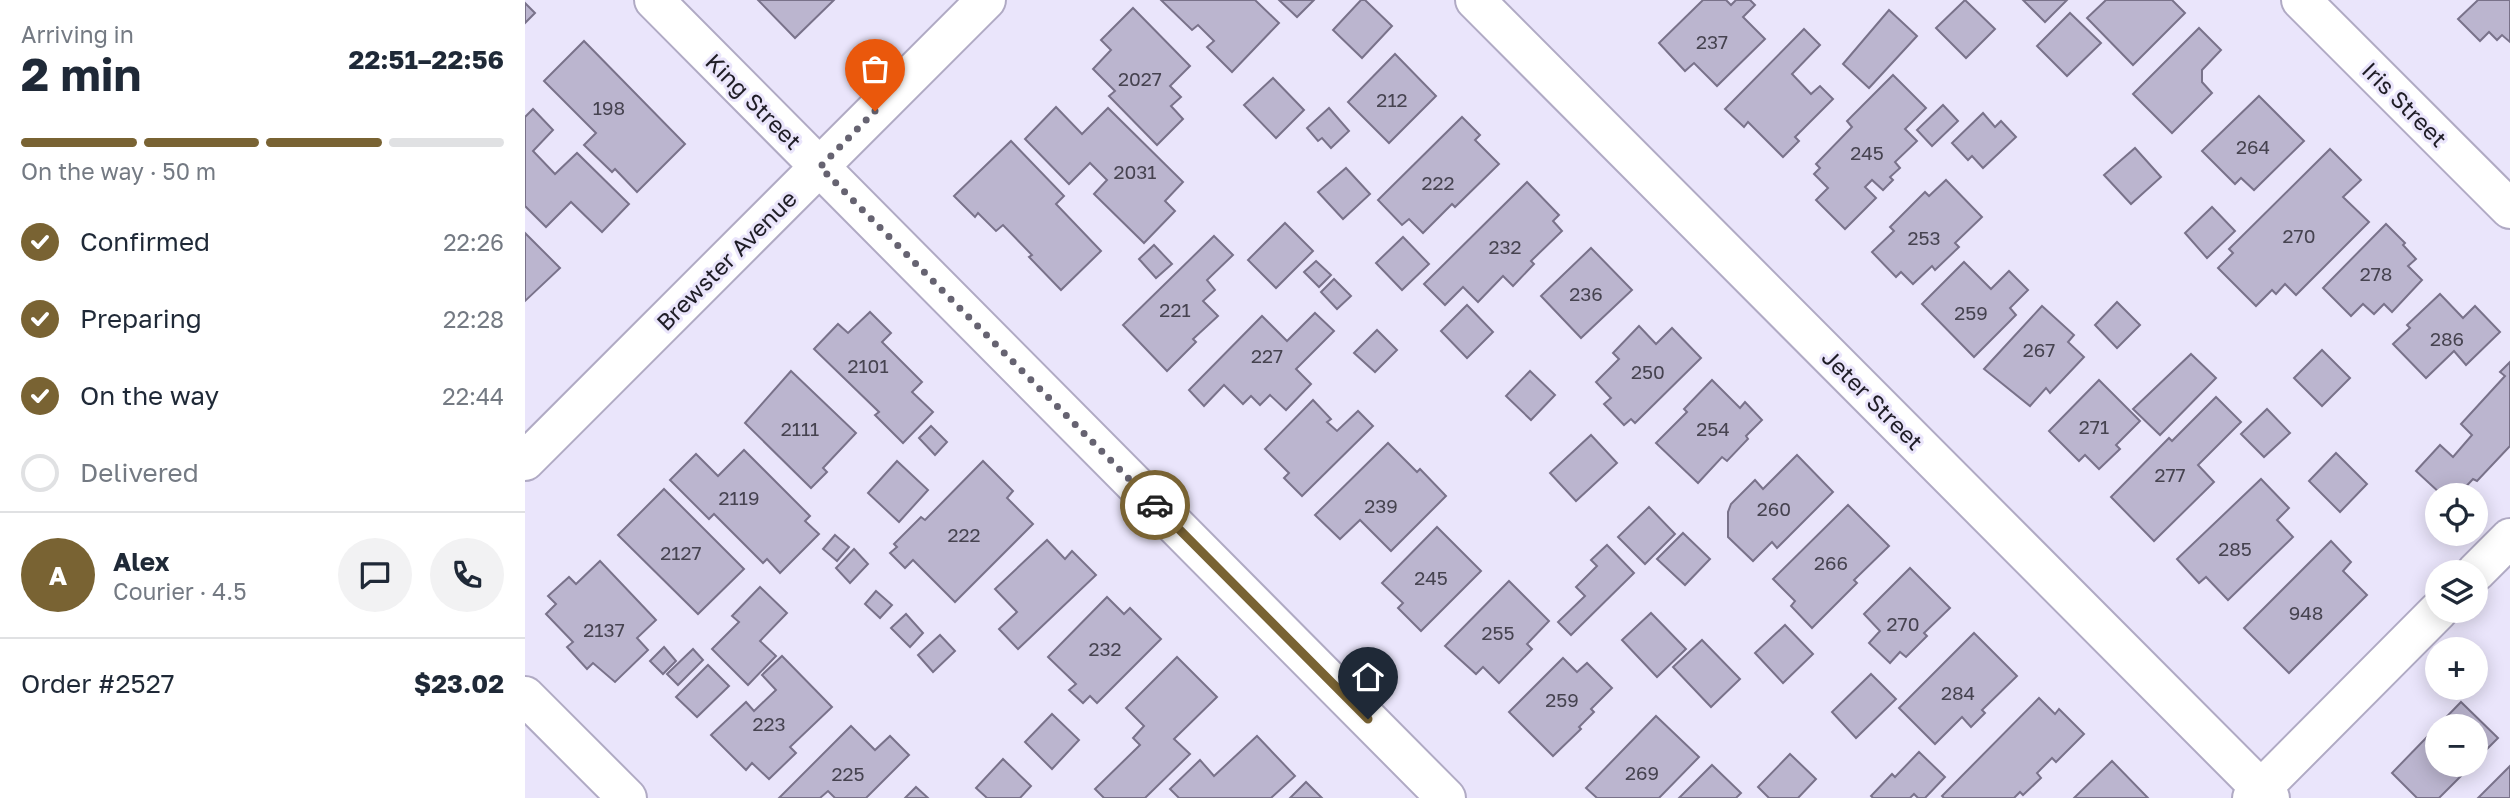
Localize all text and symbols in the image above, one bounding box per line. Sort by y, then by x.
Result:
text: Arriving in [21,20,134,48]
house number: 237 [1696,30,1728,53]
pin [845,39,905,111]
text: 22:51–22:56 [349,44,504,75]
text: 2 min [21,46,141,101]
street label: King Street [700,47,808,155]
icon: bag [856,50,894,88]
street label: Iris Street [2357,56,2453,152]
house number: 2027 [1118,67,1162,90]
house number: 212 [1376,88,1408,111]
house number: 198 [593,96,625,119]
house number: 264 [2236,135,2270,158]
house number: 245 [1850,141,1884,164]
text: On the way · 50 m [21,157,216,185]
house number: 2031 [1113,160,1157,183]
house number: 222 [1421,171,1455,194]
street label: Brewster Avenue [650,184,802,336]
icon: check [21,223,59,261]
house number: 270 [2283,224,2315,247]
text: Confirmed [80,226,210,257]
house number: 253 [1907,226,1941,249]
text: 22:26 [443,228,504,256]
house number: 232 [1488,235,1522,258]
house number: 278 [2360,262,2392,285]
house number: 236 [1569,282,1603,305]
house number: 221 [1159,298,1191,321]
icon: check [21,300,59,338]
house number: 259 [1954,301,1988,324]
text: Preparing [80,303,202,334]
text: 22:28 [443,305,504,333]
house number: 286 [2430,327,2464,350]
house number: 267 [2023,338,2055,361]
street label: Jeter Street [1817,343,1929,455]
house number: 227 [1251,344,1283,367]
house number: 2101 [847,354,889,377]
house number: 250 [1631,360,1665,383]
icon: check [21,377,59,415]
text: On the way [80,380,219,411]
text: 22:44 [442,382,504,410]
house number: 271 [2079,415,2109,438]
house number: 2111 [781,417,819,440]
house number: 254 [1696,417,1730,440]
text: Delivered [80,457,199,488]
house number: 277 [2154,463,2186,486]
courier [1120,470,1190,540]
map controls [2425,483,2488,777]
button: locate [2425,483,2488,546]
house number: 2119 [719,486,759,509]
icon: car [1136,486,1174,524]
house number: 239 [1364,494,1398,517]
house number: 260 [1757,497,1791,520]
house number: 222 [947,523,981,546]
house number: 285 [2218,537,2252,560]
button: chat [338,538,412,612]
button: phone [430,538,504,612]
house number: 2127 [660,541,702,564]
text: Alex [113,546,170,577]
house number: 266 [1814,551,1848,574]
text: A [49,560,67,591]
button: layers [2425,560,2488,623]
house number: 245 [1414,566,1448,589]
text: Courier · 4.5 [113,577,246,605]
house number: 948 [2289,601,2323,624]
house number: 270 [1887,612,1919,635]
house number: 2137 [583,618,625,641]
house number: 255 [1481,621,1515,644]
house number: 232 [1088,637,1122,660]
button: + [2425,637,2488,700]
pin [1338,647,1398,719]
icon: home [1349,658,1387,696]
text: Order #2527 [21,668,175,699]
text: $23.02 [414,668,504,699]
house number: 284 [1941,681,1975,704]
house number: 259 [1545,688,1579,711]
house number: 223 [752,712,786,735]
button: − [2425,714,2488,777]
house number: 269 [1625,761,1659,784]
house number: 225 [831,762,865,785]

